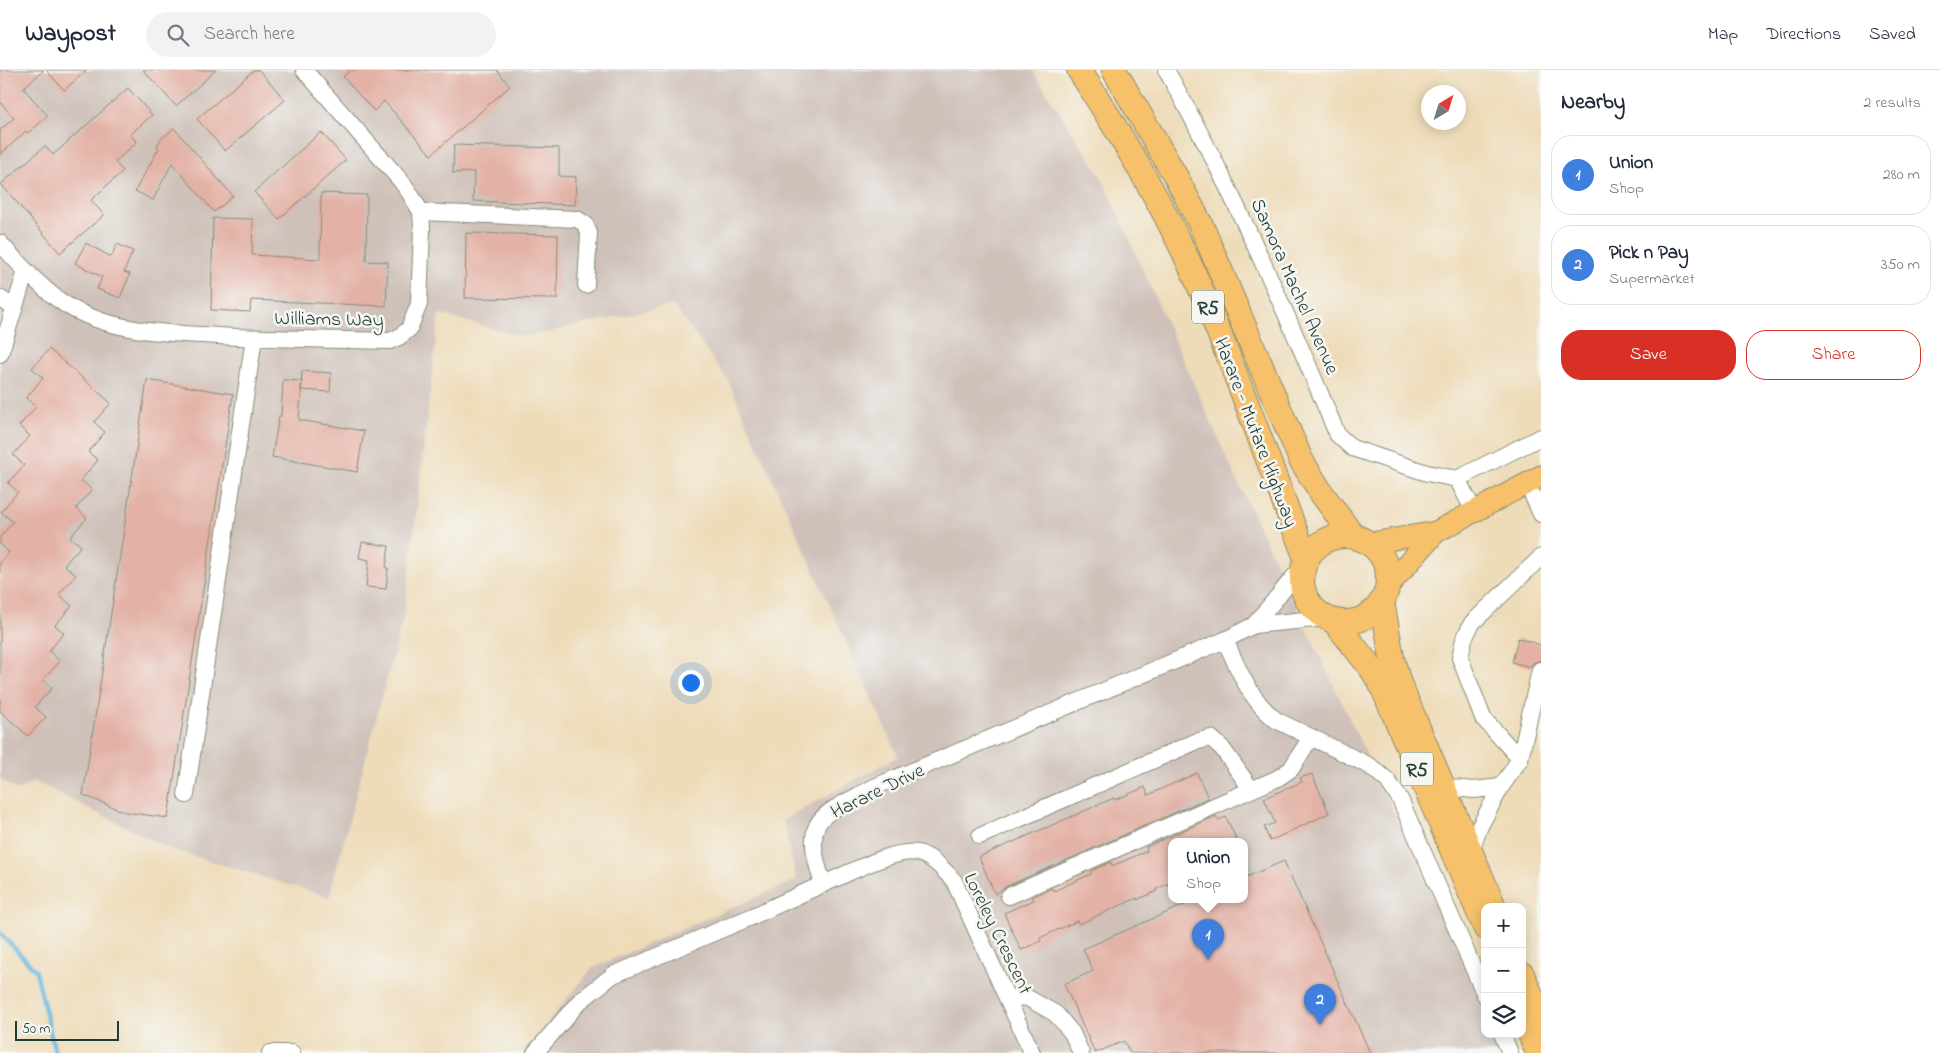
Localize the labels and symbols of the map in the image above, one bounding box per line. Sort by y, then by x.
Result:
north arrow [1421,85,1466,130]
street label: Samora Machel Avenue [1242,194,1346,380]
road number: R5 [1192,290,1224,323]
street label: Williams Way [274,305,384,336]
street label: Harare - Mutare Highway [1204,334,1304,532]
your location [678,670,704,696]
road number: R5 [1401,752,1433,786]
street label: Harare Drive [826,757,930,827]
street label: Loreley Crescent [955,868,1039,1000]
pin: 1 [1192,919,1224,960]
pin: 2 [1304,984,1336,1025]
scale bar [15,1018,119,1041]

